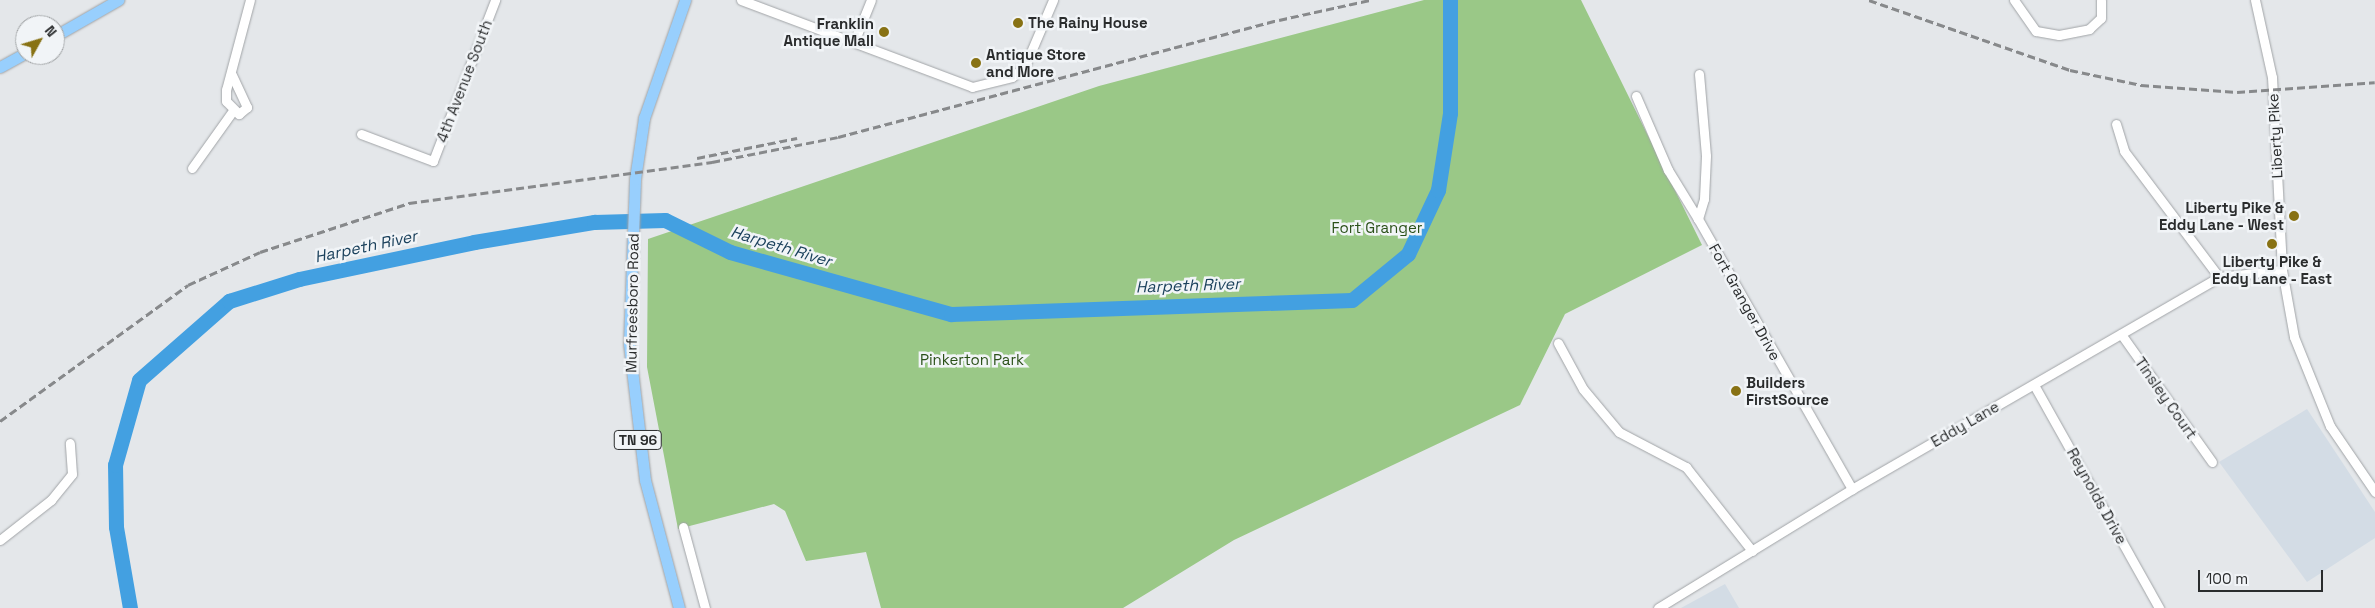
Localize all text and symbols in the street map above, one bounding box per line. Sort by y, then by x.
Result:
place label: Franklin Antique Mall [783,14,874,49]
place label: The Rainy House [1028,14,1148,32]
north arrow [15,15,65,65]
street label: 4th Avenue South [432,17,496,145]
marker: The Rainy House [1012,17,1024,29]
text: N [41,22,61,40]
marker: Franklin Antique Mall [878,26,890,38]
place label: Antique Store and More [986,45,1086,80]
marker: Antique Store and More [970,57,982,69]
street label: Liberty Pike [2264,93,2286,179]
place label: Liberty Pike & Eddy Lane - West [2158,198,2284,233]
marker: Liberty Pike & Eddy Lane - West [2288,210,2300,222]
park label: Fort Granger [1332,219,1422,237]
water label: Harpeth River [728,223,834,271]
water label: Harpeth River [313,227,419,267]
street label: Murfreesboro Road [622,233,642,373]
marker: Liberty Pike & Eddy Lane - East [2266,238,2278,250]
street label: Fort Granger Drive [1705,240,1785,364]
place label: Liberty Pike & Eddy Lane - East [2212,252,2332,287]
water label: Harpeth River [1136,275,1240,297]
park label: Pinkerton Park [920,351,1024,369]
street label: Tinsley Court [2131,354,2201,442]
place label: Builders FirstSource [1746,373,1829,408]
marker: Builders FirstSource [1730,385,1742,397]
street label: Eddy Lane [1928,397,2002,451]
road number: TN 96 [613,428,663,452]
street label: Reynolds Drive [2063,445,2131,547]
scale bar [2200,560,2325,592]
text: 100 m [2206,569,2248,588]

